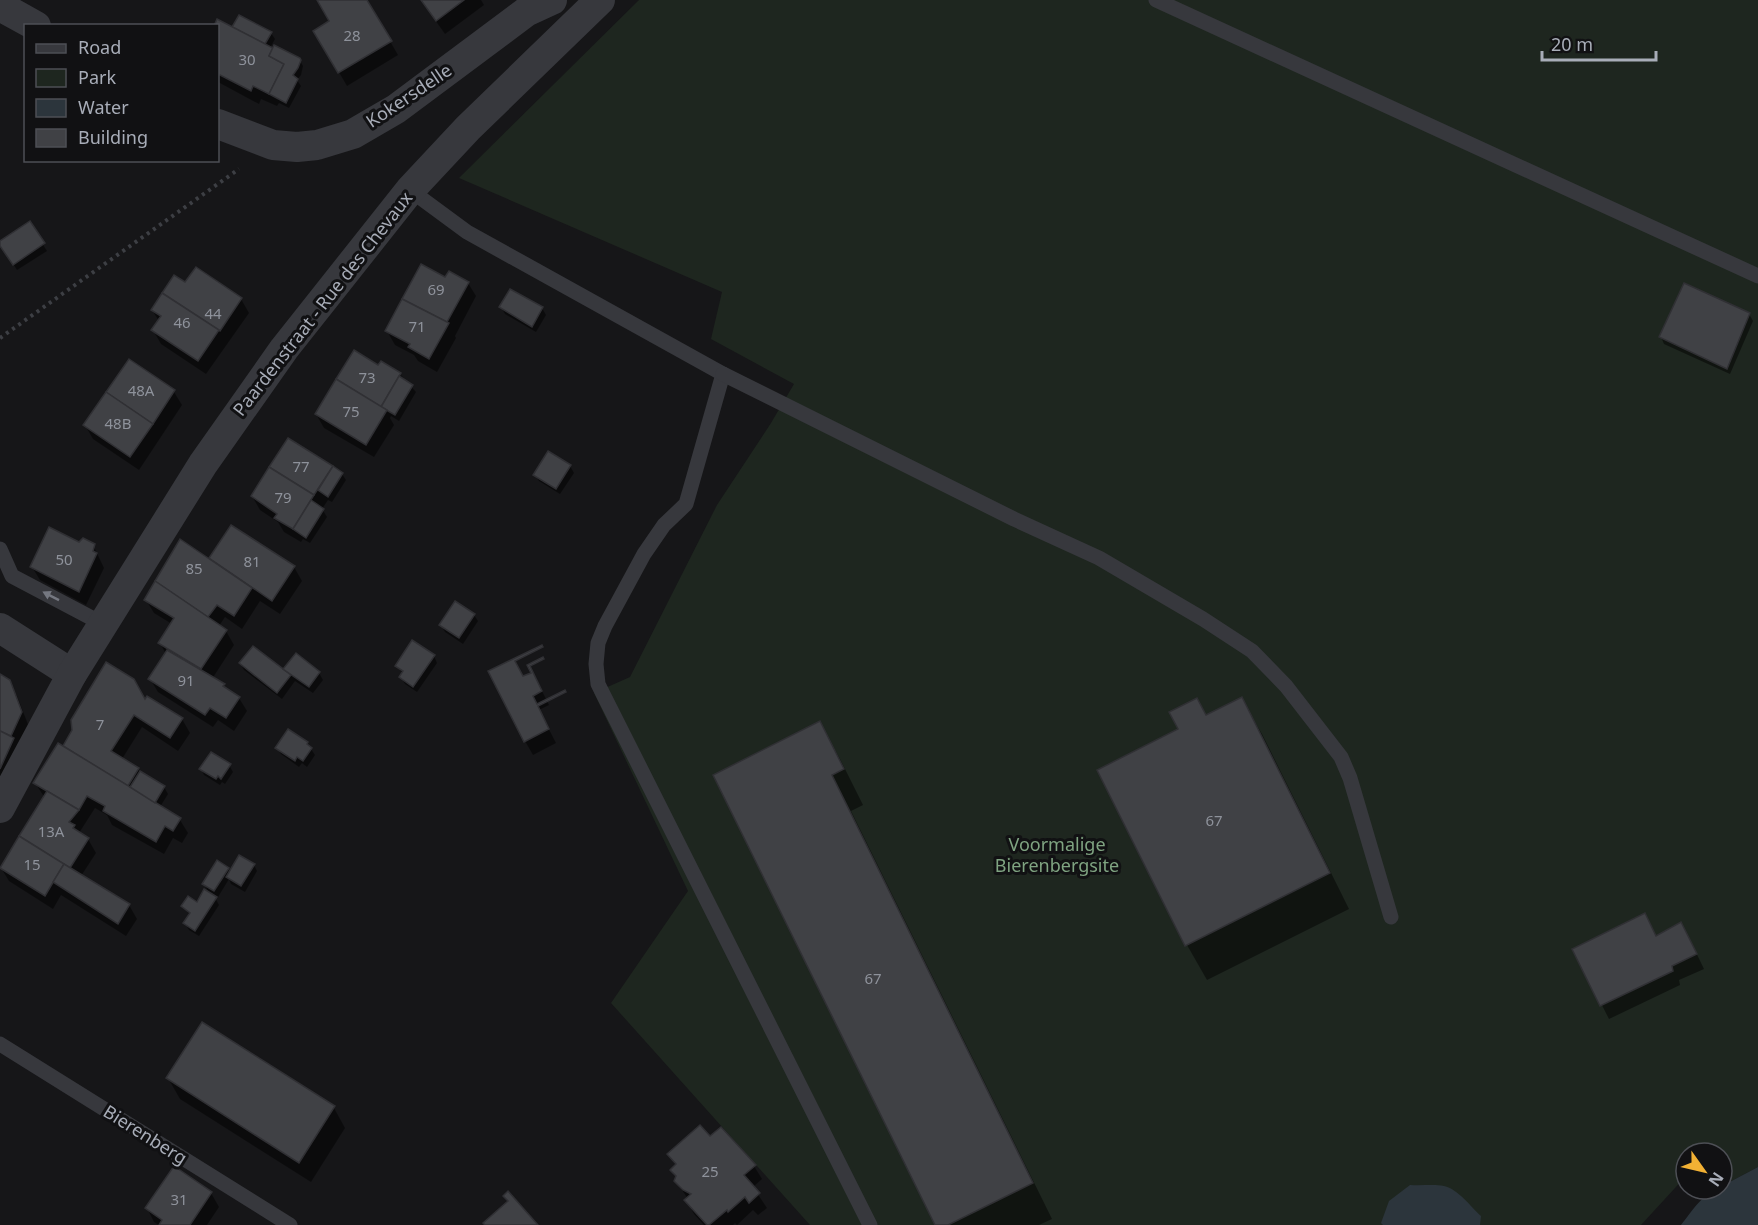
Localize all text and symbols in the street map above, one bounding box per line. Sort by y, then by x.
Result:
legend [24,24,219,162]
scale bar [1542,24,1656,62]
house number: 28 [343,25,361,45]
text: 20 m [1551,32,1593,56]
text: Road [78,35,121,59]
house number: 30 [238,49,256,69]
street label: Kokersdelle [361,58,456,133]
text: Park [78,65,116,89]
text: Water [78,95,129,119]
text: Building [78,125,148,149]
street label: Paardenstraat - Rue des Chevaux [227,186,418,420]
house number: 69 [427,279,445,299]
house number: 44 [204,303,222,323]
house number: 46 [173,312,191,332]
house number: 71 [408,316,426,336]
house number: 73 [358,367,376,387]
house number: 48A [128,380,155,400]
house number: 75 [342,401,360,421]
house number: 48B [105,413,131,433]
house number: 77 [292,456,310,476]
house number: 79 [274,487,292,507]
house number: 50 [55,549,73,569]
house number: 81 [243,551,261,571]
house number: 85 [185,558,203,578]
one-way arrow [43,591,60,601]
house number: 91 [177,670,195,690]
house number: 7 [96,714,104,734]
house number: 67 [1205,810,1223,830]
house number: 13A [38,821,65,841]
park label: Voormalige Bierenbergsite [995,832,1119,877]
house number: 15 [23,854,41,874]
house number: 67 [864,968,882,988]
street label: Bierenberg [99,1099,192,1169]
north arrow [1674,1141,1734,1201]
house number: 25 [701,1161,719,1181]
text: N [1704,1168,1729,1191]
house number: 31 [170,1189,188,1209]

